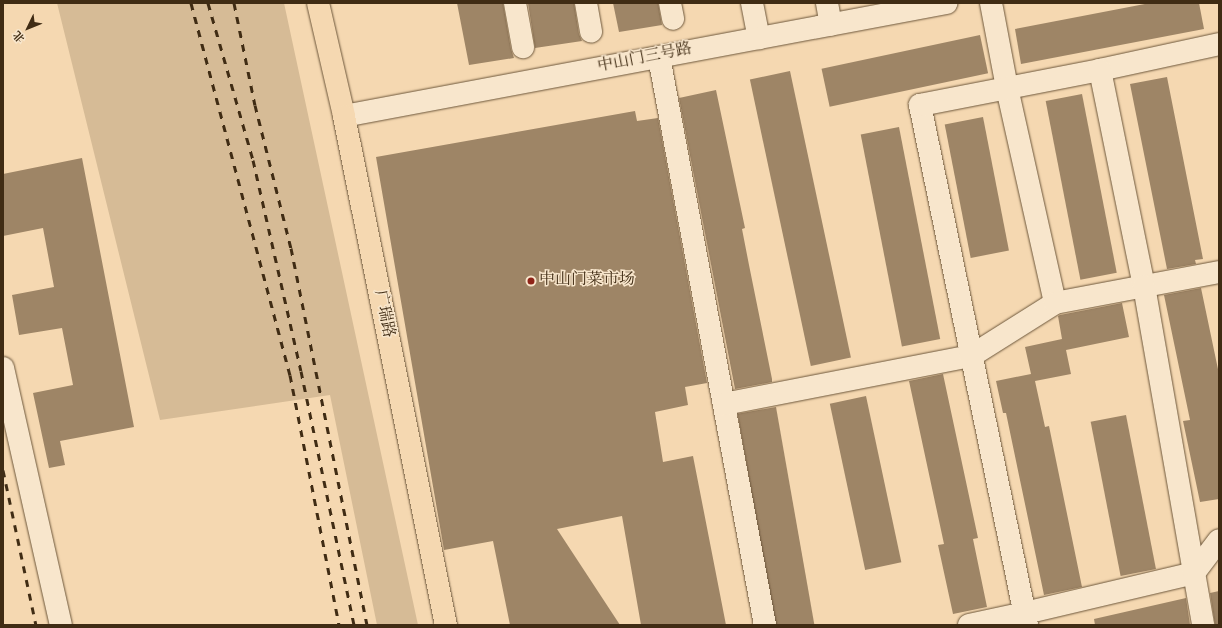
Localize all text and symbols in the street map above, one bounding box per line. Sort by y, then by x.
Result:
north arrow [8,8,48,48]
text: 北 [10,27,29,46]
street label: 中山门三号路 [596,40,694,78]
place label: 中山门菜市场 [539,271,635,291]
marker: 中山门菜市场 [526,276,536,286]
street label: 广瑞路 [369,289,397,339]

